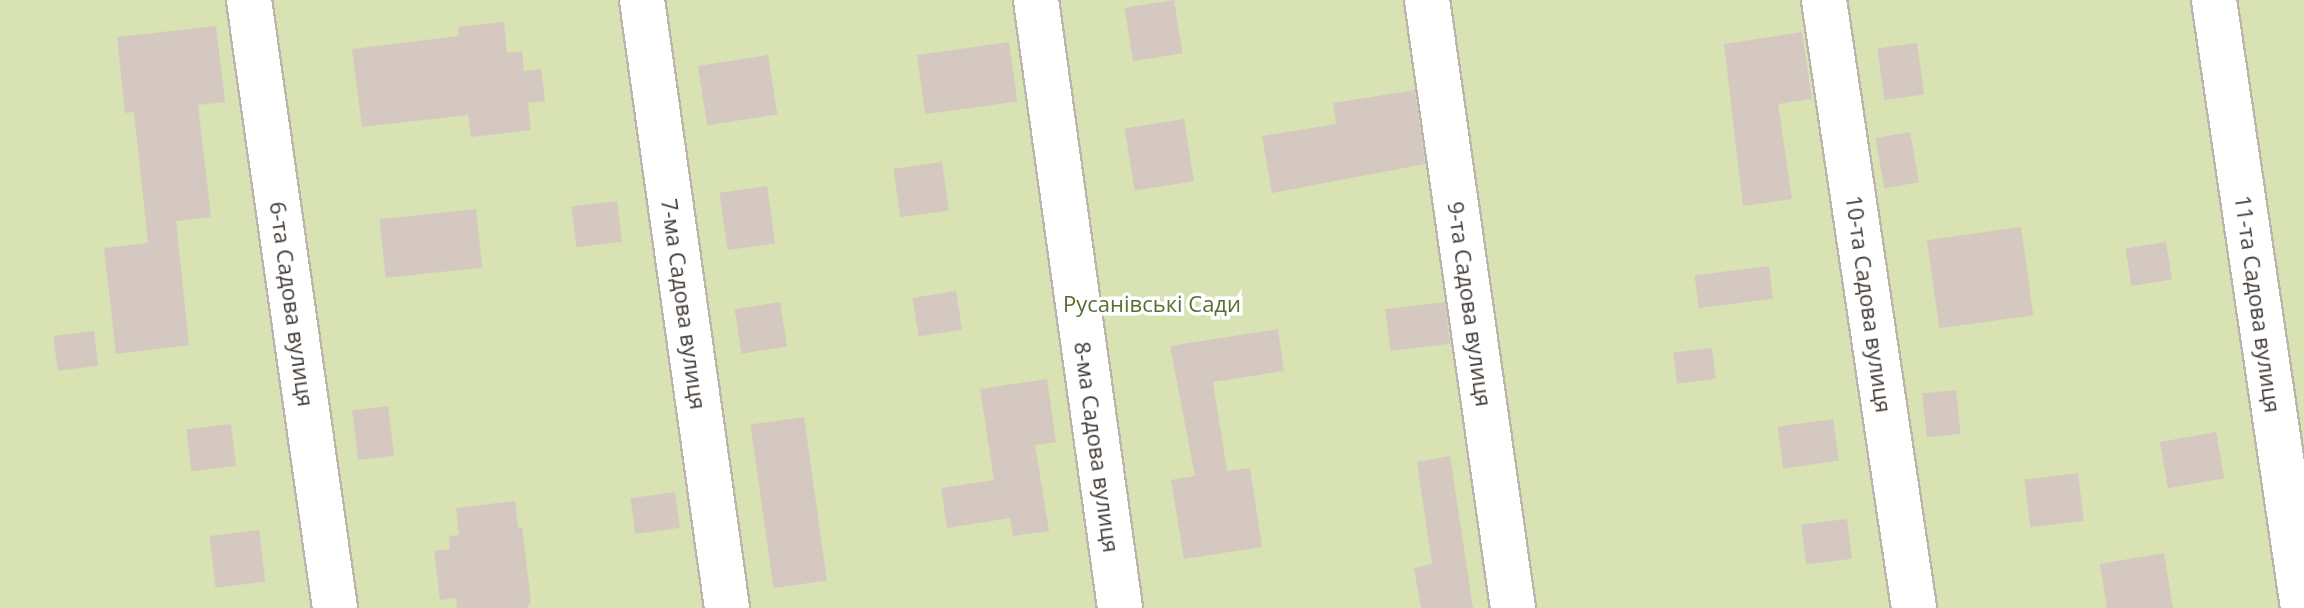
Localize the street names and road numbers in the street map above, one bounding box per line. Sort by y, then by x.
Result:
street label: 10-та Садова вулиця [1841,194,1897,414]
street label: 11-та Садова вулиця [2230,194,2286,414]
street label: 7-ма Садова вулиця [656,197,712,411]
street label: 6-та Садова вулиця [265,200,319,408]
street label: 9-та Садова вулиця [1443,200,1497,408]
street label: 8-ма Садова вулиця [1069,340,1125,554]

